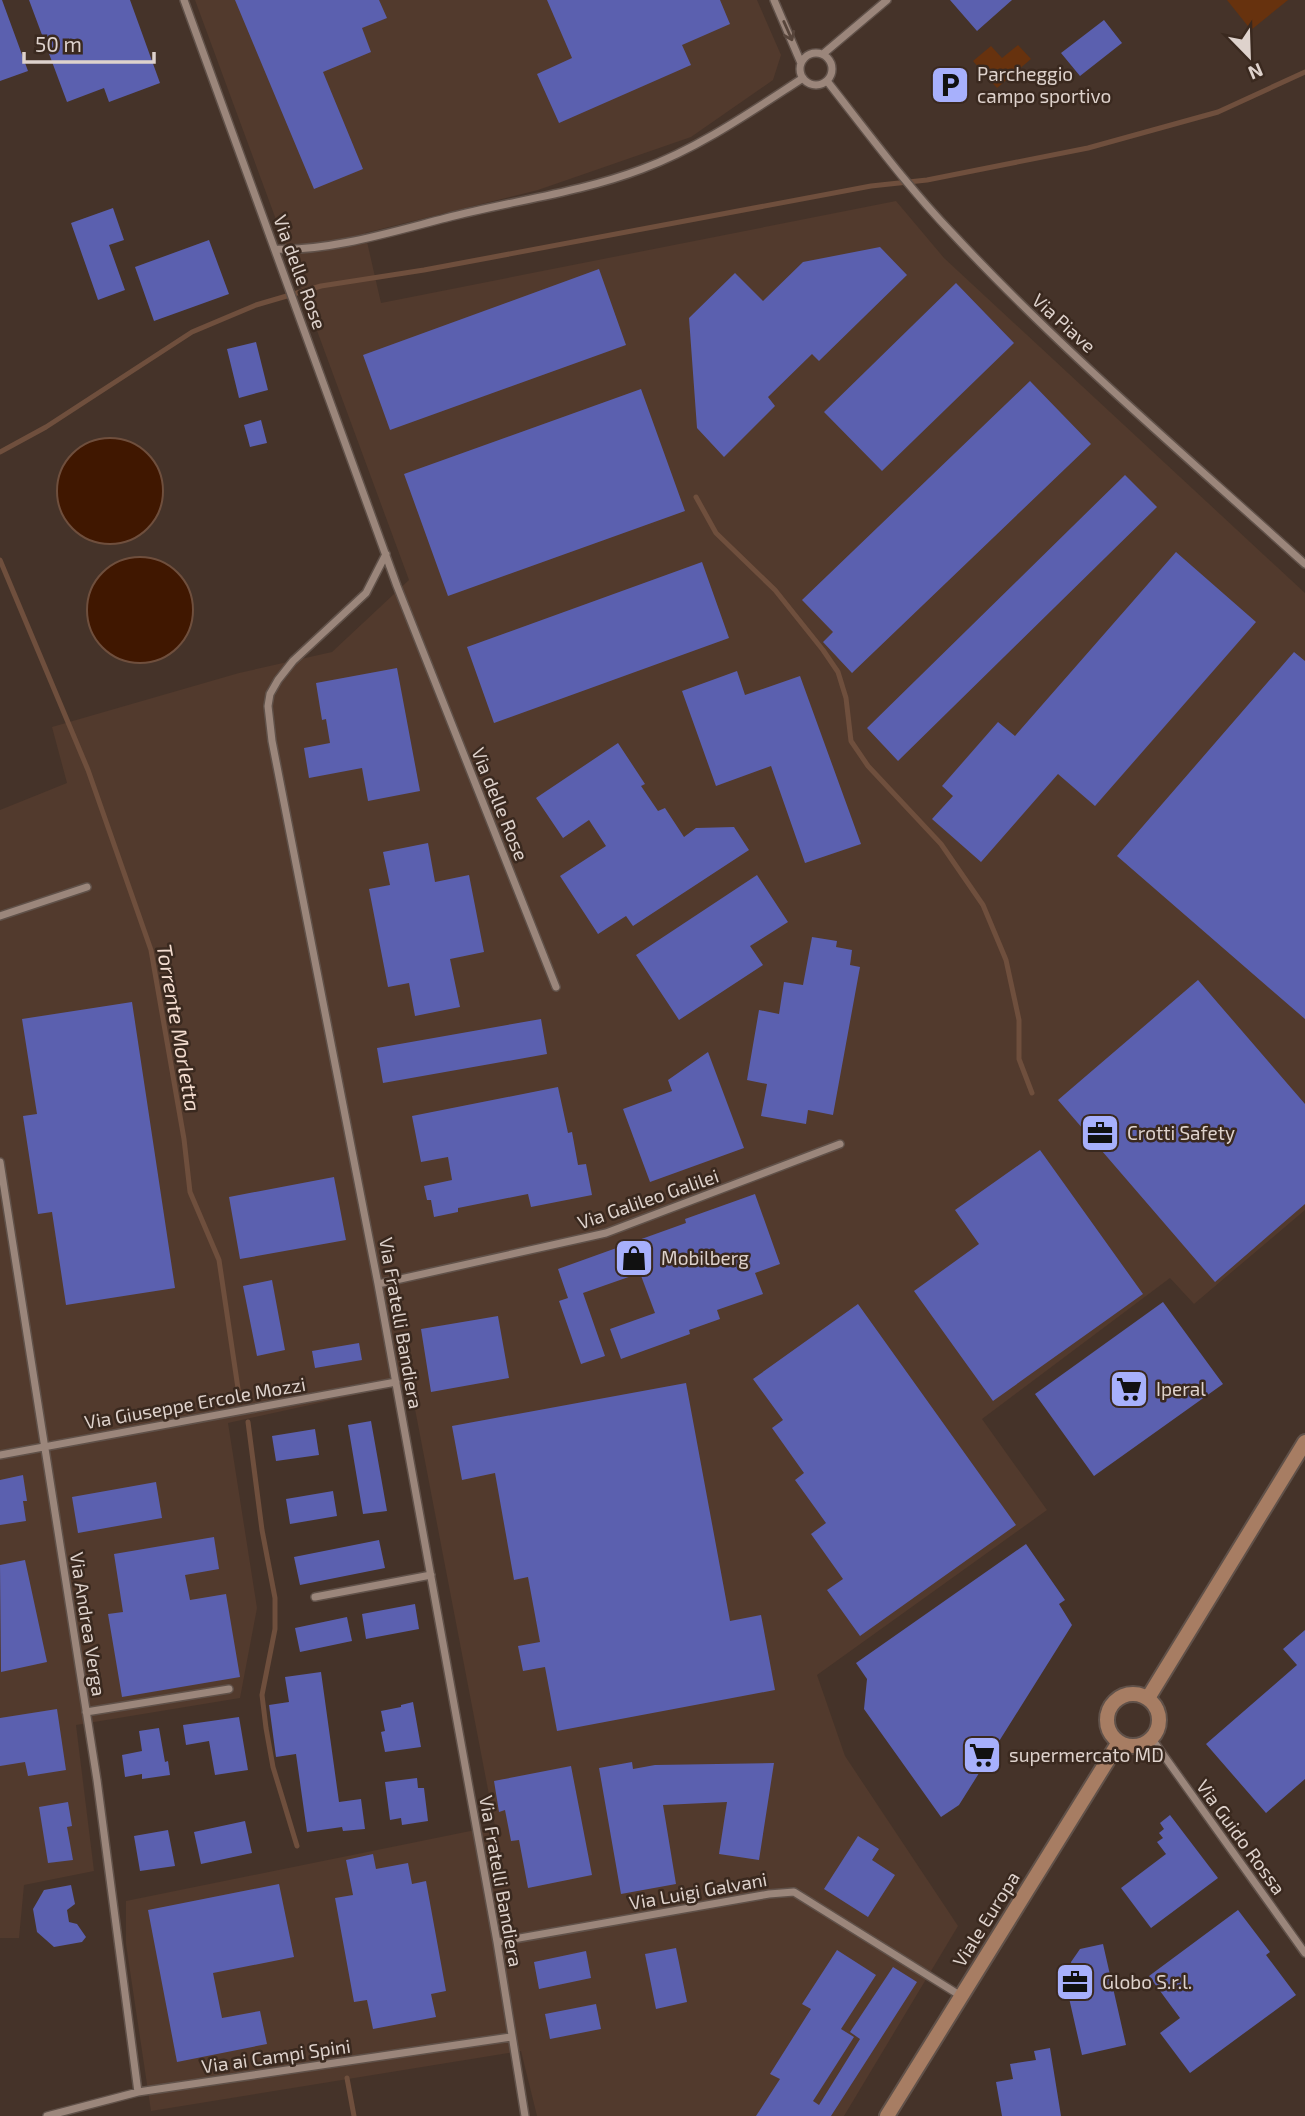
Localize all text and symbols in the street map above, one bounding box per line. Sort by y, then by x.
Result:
one-way arrow [782,20,795,42]
scale bar [24,21,154,65]
north arrow [1214,21,1284,91]
text: 50 m [35,31,82,56]
text: N [1245,59,1267,85]
place label: Parcheggio campo sportivo [977,62,1111,107]
parking icon: Parcheggio campo sportivo [929,64,971,106]
street label: Via delle Rose [269,211,332,332]
street label: Via Piave [1028,288,1101,357]
street label: Via delle Rose [467,744,534,864]
water label: Torrente Morletta [152,942,206,1113]
office icon: Crotti Safety [1079,1112,1121,1154]
place label: Crotti Safety [1127,1121,1235,1144]
street label: Via Galileo Galilei [574,1164,721,1233]
street label: Via Fratelli Bandiera [375,1235,428,1410]
shop icon: Mobilberg [613,1237,655,1279]
place label: Mobilberg [661,1246,749,1269]
supermarket icon: Iperal [1108,1368,1150,1410]
street label: Via Giuseppe Ercole Mozzi [82,1372,307,1433]
place label: Iperal [1156,1377,1206,1400]
street label: Via Andrea Verga [66,1550,111,1698]
supermarket icon: supermercato MD [961,1734,1003,1776]
place label: supermercato MD [1009,1743,1164,1766]
street label: Via Guido Rossa [1192,1775,1291,1899]
street label: Via Fratelli Bandiera [475,1793,528,1968]
street label: Via Luigi Galvani [627,1867,769,1914]
street label: Viale Europa [947,1867,1024,1971]
office icon: Globo S.r.l. [1054,1961,1096,2003]
place label: Globo S.r.l. [1102,1970,1192,1993]
street label: Via ai Campi Spini [200,2034,352,2077]

